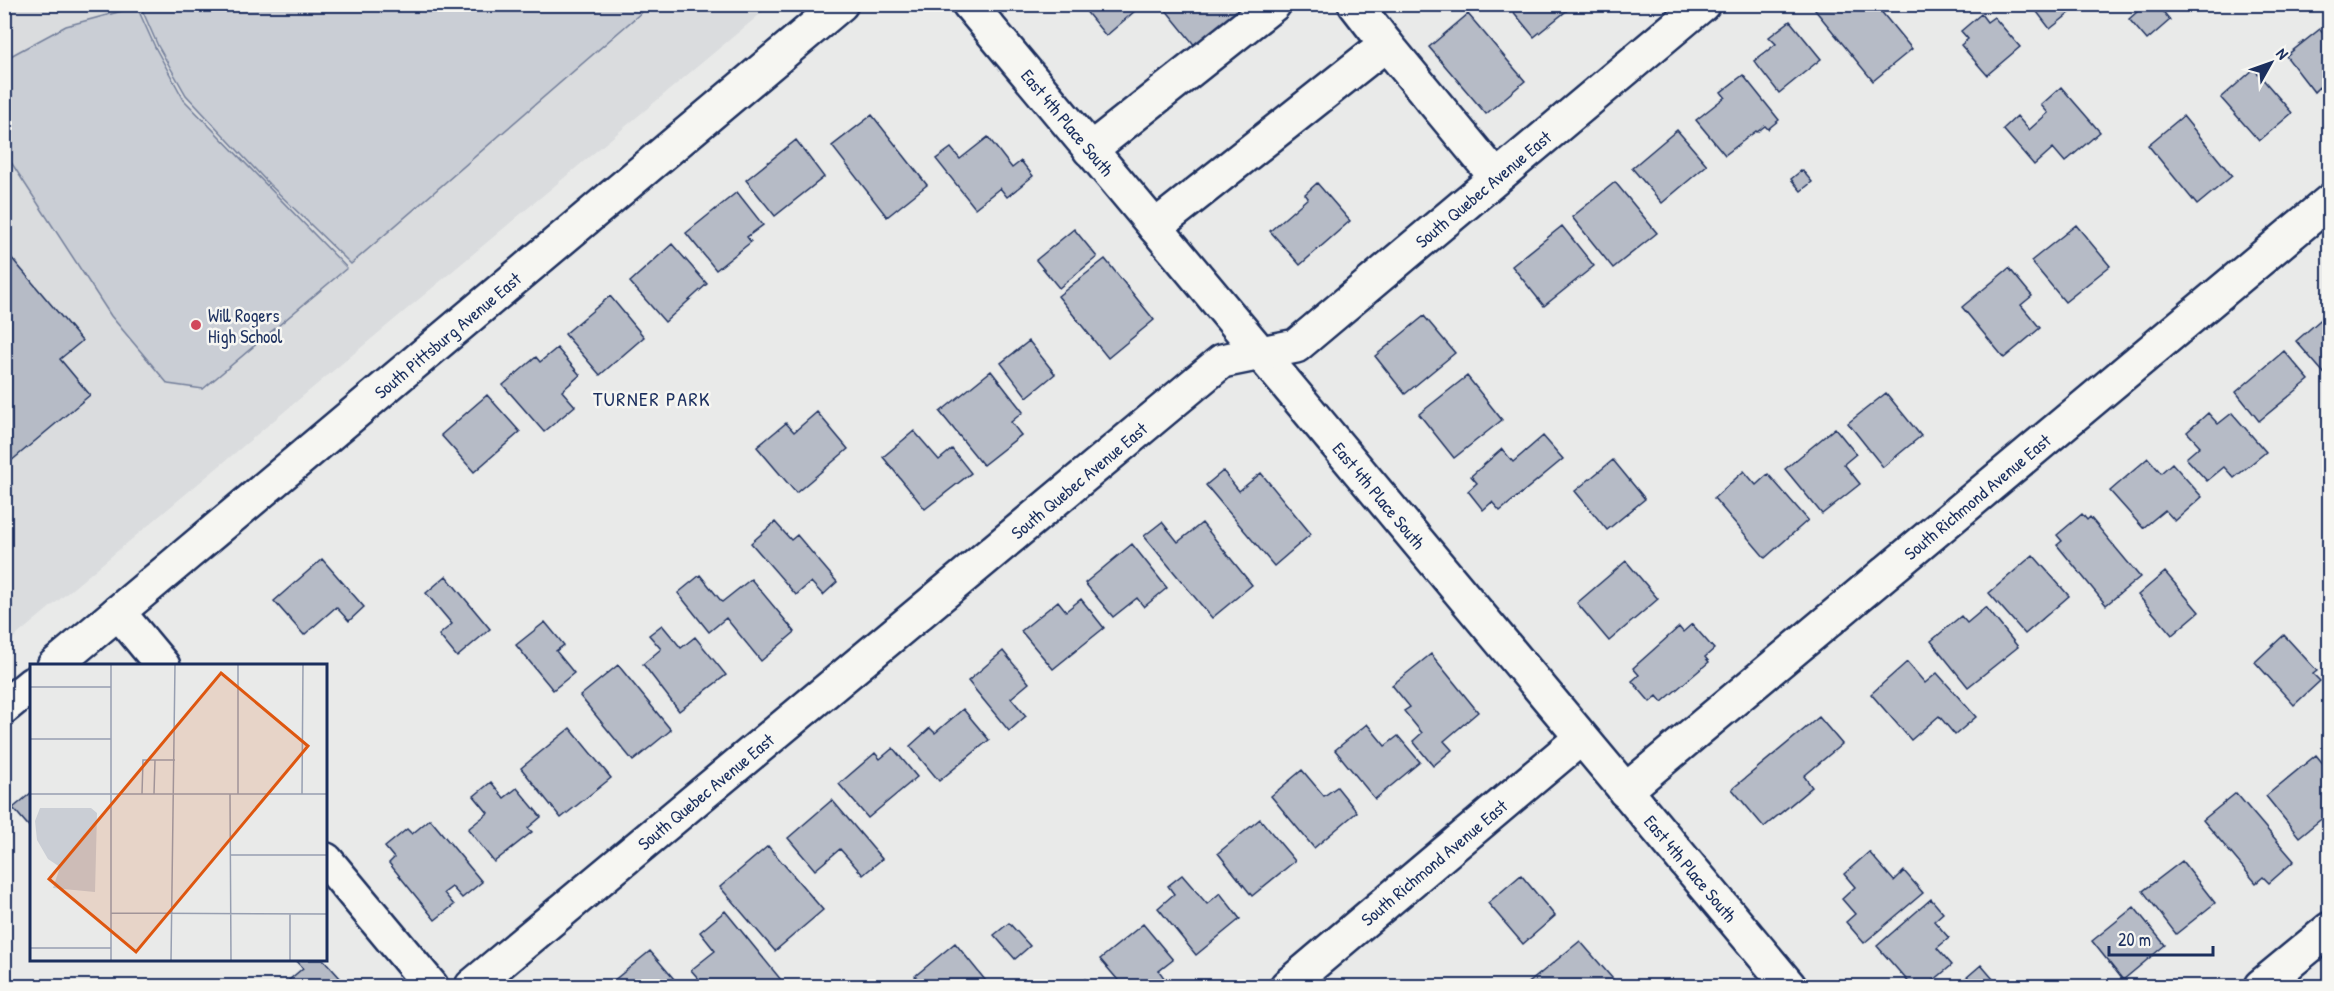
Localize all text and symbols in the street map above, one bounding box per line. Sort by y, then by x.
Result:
north arrow [2241,33,2301,93]
text: N [2271,43,2294,64]
street label: East 4th Place South [1016,63,1120,181]
street label: South Quebec Avenue East [1410,124,1557,253]
street label: South Pittsburg Avenue East [369,266,527,404]
place label: Will Rogers High School [208,303,282,349]
marker: Will Rogers High School [189,318,203,332]
district label: TURNER PARK [593,385,711,412]
street label: South Quebec Avenue East [1005,416,1153,544]
street label: South Richmond Avenue East [1898,427,2056,565]
street label: East 4th Place South [1327,436,1431,554]
inset map [30,664,327,961]
street label: South Quebec Avenue East [632,727,780,856]
street label: South Richmond Avenue East [1355,793,1513,931]
street label: East 4th Place South [1639,810,1743,927]
scale bar [2109,919,2212,957]
text: 20 m [2118,927,2151,952]

